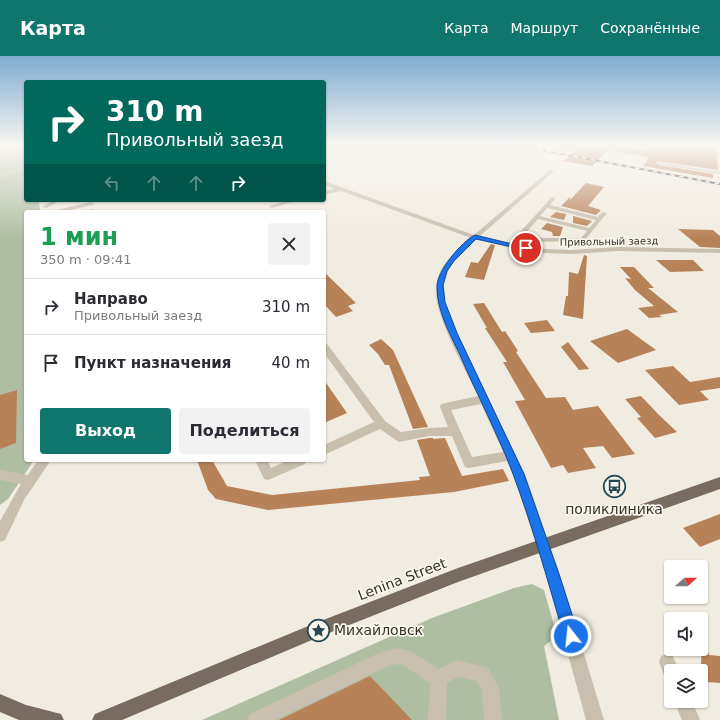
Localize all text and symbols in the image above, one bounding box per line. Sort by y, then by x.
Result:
text: Карта [20,17,86,39]
text: Карта [444,20,488,36]
text: Маршрут [510,20,578,36]
text: Сохранённые [600,20,700,36]
text: 310 m [106,95,203,128]
icon: right [40,96,92,148]
text: Привольный заезд [106,129,284,150]
icon: left [101,172,123,194]
icon: ahead [143,172,165,194]
icon: ahead [185,172,207,194]
icon: right [227,172,249,194]
text: 1 мин [40,223,118,251]
button: close [268,223,310,265]
pin [509,231,543,265]
street label: Привольный заезд [560,235,658,248]
icon: arrive [515,237,537,259]
text: 350 m · 09:41 [40,252,131,267]
text: Направо [74,290,148,308]
icon: right [40,296,62,318]
text: 310 m [262,298,310,316]
text: Привольный заезд [74,308,202,323]
icon: arrive [40,352,62,374]
text: Пункт назначения [74,354,231,372]
text: 40 m [272,354,310,372]
button: Выход [40,408,171,454]
button: Поделиться [179,408,310,454]
bus stop icon: поликлиника [601,474,627,500]
place label: поликлиника [565,501,663,517]
street label: Lenina Street [356,555,449,603]
north arrow [664,560,708,604]
map controls [664,560,708,708]
button: sound [664,612,708,656]
position arrow [550,615,592,657]
place icon: Михайловск [305,617,331,643]
place label: Михайловск [334,622,423,638]
button: layers [664,664,708,708]

